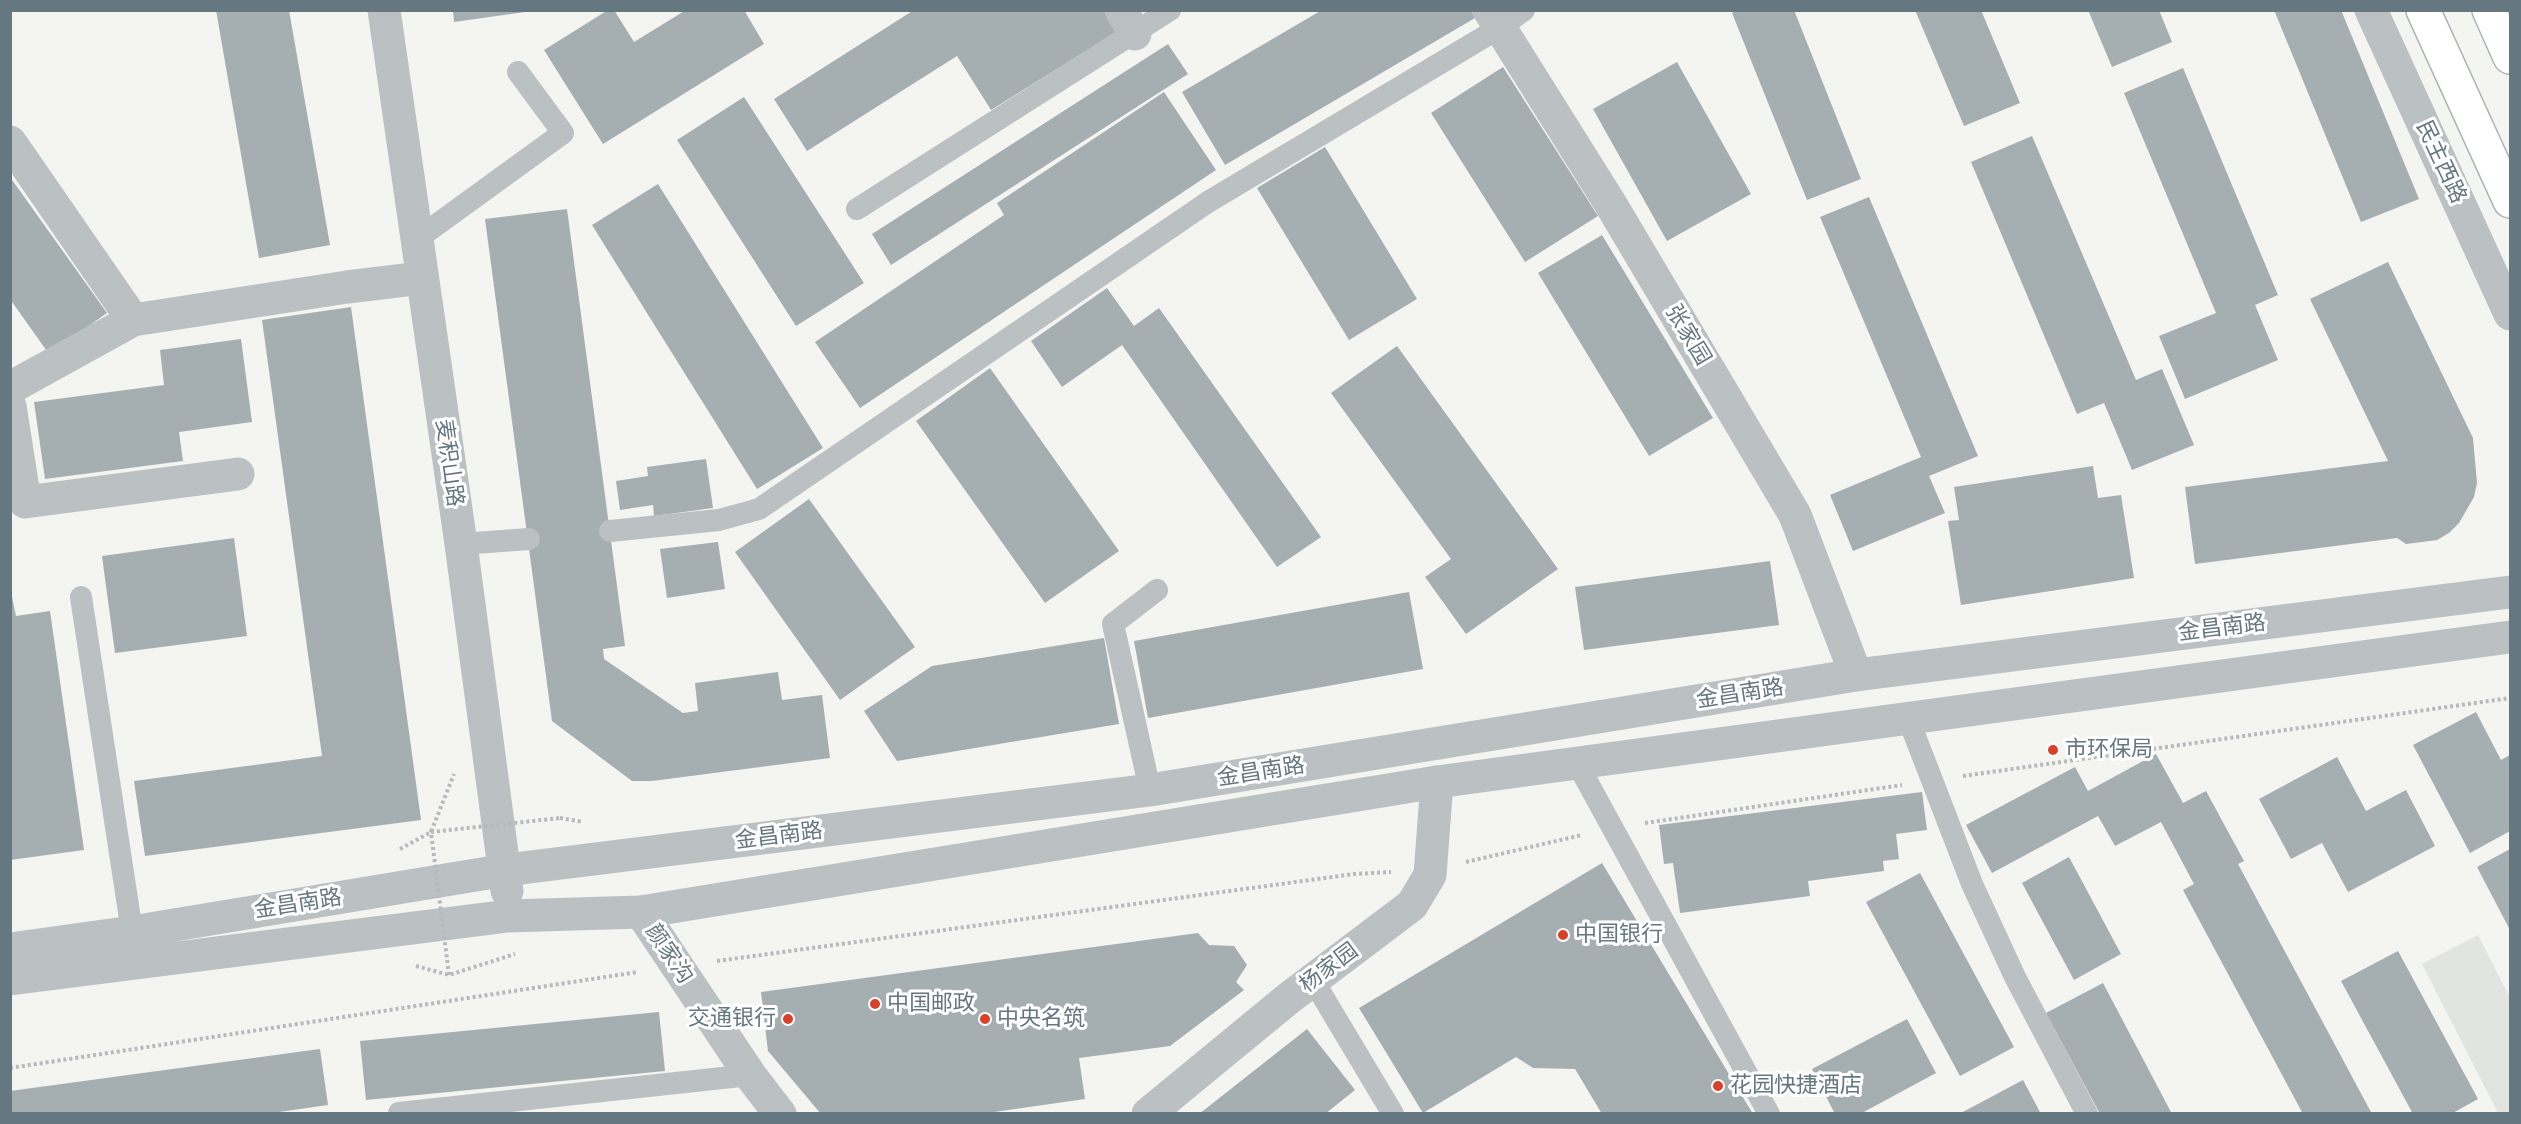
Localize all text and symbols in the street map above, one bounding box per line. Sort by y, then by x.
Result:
street label: 民主西路 [2410,117,2472,207]
street label: 张家园 [1660,300,1716,370]
street label: 麦积山路 [430,418,468,508]
street label: 金昌南路 [2177,610,2267,646]
street label: 金昌南路 [1694,674,1786,714]
place label: 市环保局 [2065,737,2153,763]
marker: 市环保局 [2046,743,2060,757]
street label: 金昌南路 [1215,752,1307,792]
street label: 金昌南路 [734,818,824,854]
street label: 金昌南路 [252,884,344,924]
street label: 颜家沟 [640,919,698,989]
place label: 中国银行 [1575,922,1663,948]
marker: 中国银行 [1556,928,1570,942]
street label: 杨家园 [1295,938,1363,998]
place label: 中国邮政 [887,991,975,1017]
marker: 中国邮政 [868,997,882,1011]
place label: 交通银行 [688,1006,776,1032]
place label: 中央名筑 [997,1006,1085,1032]
marker: 交通银行 [781,1012,795,1026]
marker: 中央名筑 [978,1012,992,1026]
place label: 花园快捷酒店 [1730,1073,1862,1099]
marker: 花园快捷酒店 [1711,1079,1725,1093]

